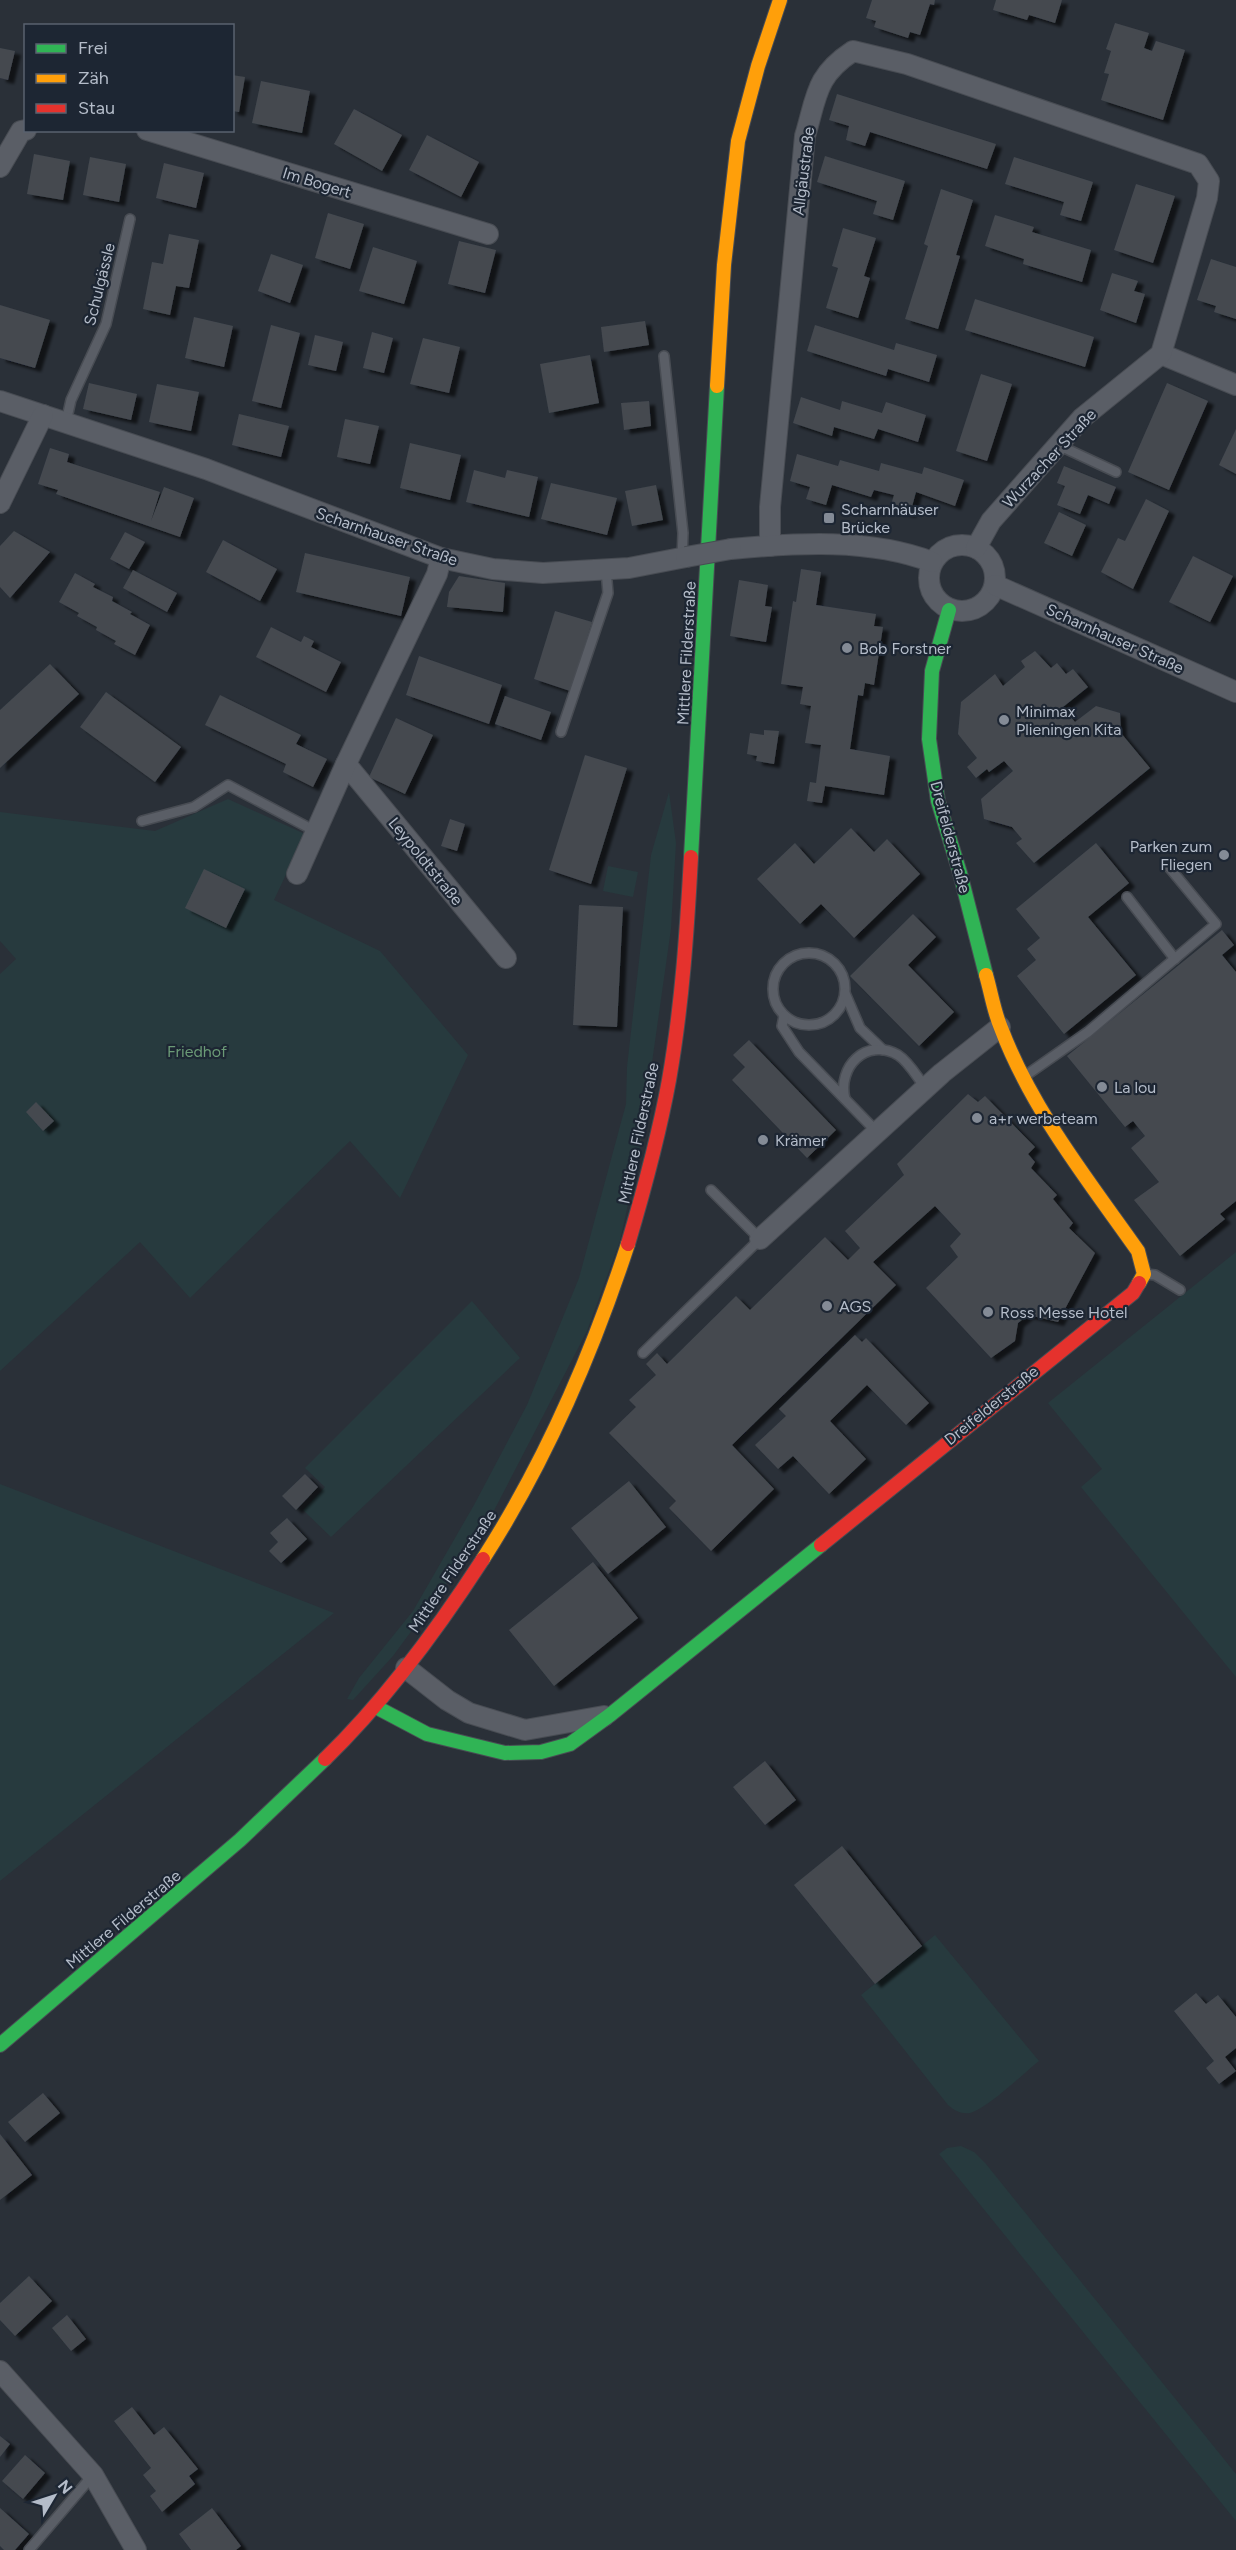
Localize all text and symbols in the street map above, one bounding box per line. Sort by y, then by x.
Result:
legend [24,24,234,132]
text: Frei [78,37,108,59]
text: Zäh [78,67,109,89]
text: Stau [78,97,115,119]
street label: Allgäustraße [789,125,818,216]
street label: Im Bogert [280,163,353,202]
street label: Schulgässle [80,241,119,327]
street label: Wurzacher Straße [999,405,1100,512]
place label: Scharnhäuser Brücke [841,500,939,537]
street label: Scharnhauser Straße [313,503,460,570]
marker: Scharnhäuser Brücke [822,511,836,525]
street label: Mittlere Filderstraße [673,580,700,725]
street label: Scharnhauser Straße [1043,600,1187,677]
place label: Bob Forstner [859,639,952,658]
marker: Bob Forstner [840,641,854,655]
place label: Minimax Plieningen Kita [1016,702,1121,739]
marker: Minimax Plieningen Kita [997,713,1011,727]
street label: Dreifelderstraße [926,779,975,896]
street label: Leypoldtstraße [384,813,467,909]
place label: Parken zum Fliegen [1130,837,1212,874]
marker: Parken zum Fliegen [1217,848,1231,862]
park label: Friedhof [167,1042,227,1061]
street label: Mittlere Filderstraße [614,1060,663,1205]
place label: La lou [1114,1078,1156,1097]
marker: La lou [1095,1080,1109,1094]
place label: a+r werbeteam [989,1109,1098,1128]
marker: a+r werbeteam [970,1111,984,1125]
place label: Krämer [775,1131,827,1150]
marker: Krämer [756,1133,770,1147]
place label: AGS [839,1297,872,1316]
marker: AGS [820,1299,834,1313]
place label: Ross Messe Hotel [1000,1303,1128,1322]
marker: Ross Messe Hotel [981,1305,995,1319]
street label: Dreifelderstraße [941,1362,1042,1449]
street label: Mittlere Filderstraße [404,1506,501,1636]
street label: Mittlere Filderstraße [62,1866,185,1973]
north arrow [24,2466,84,2526]
text: N [54,2476,77,2498]

